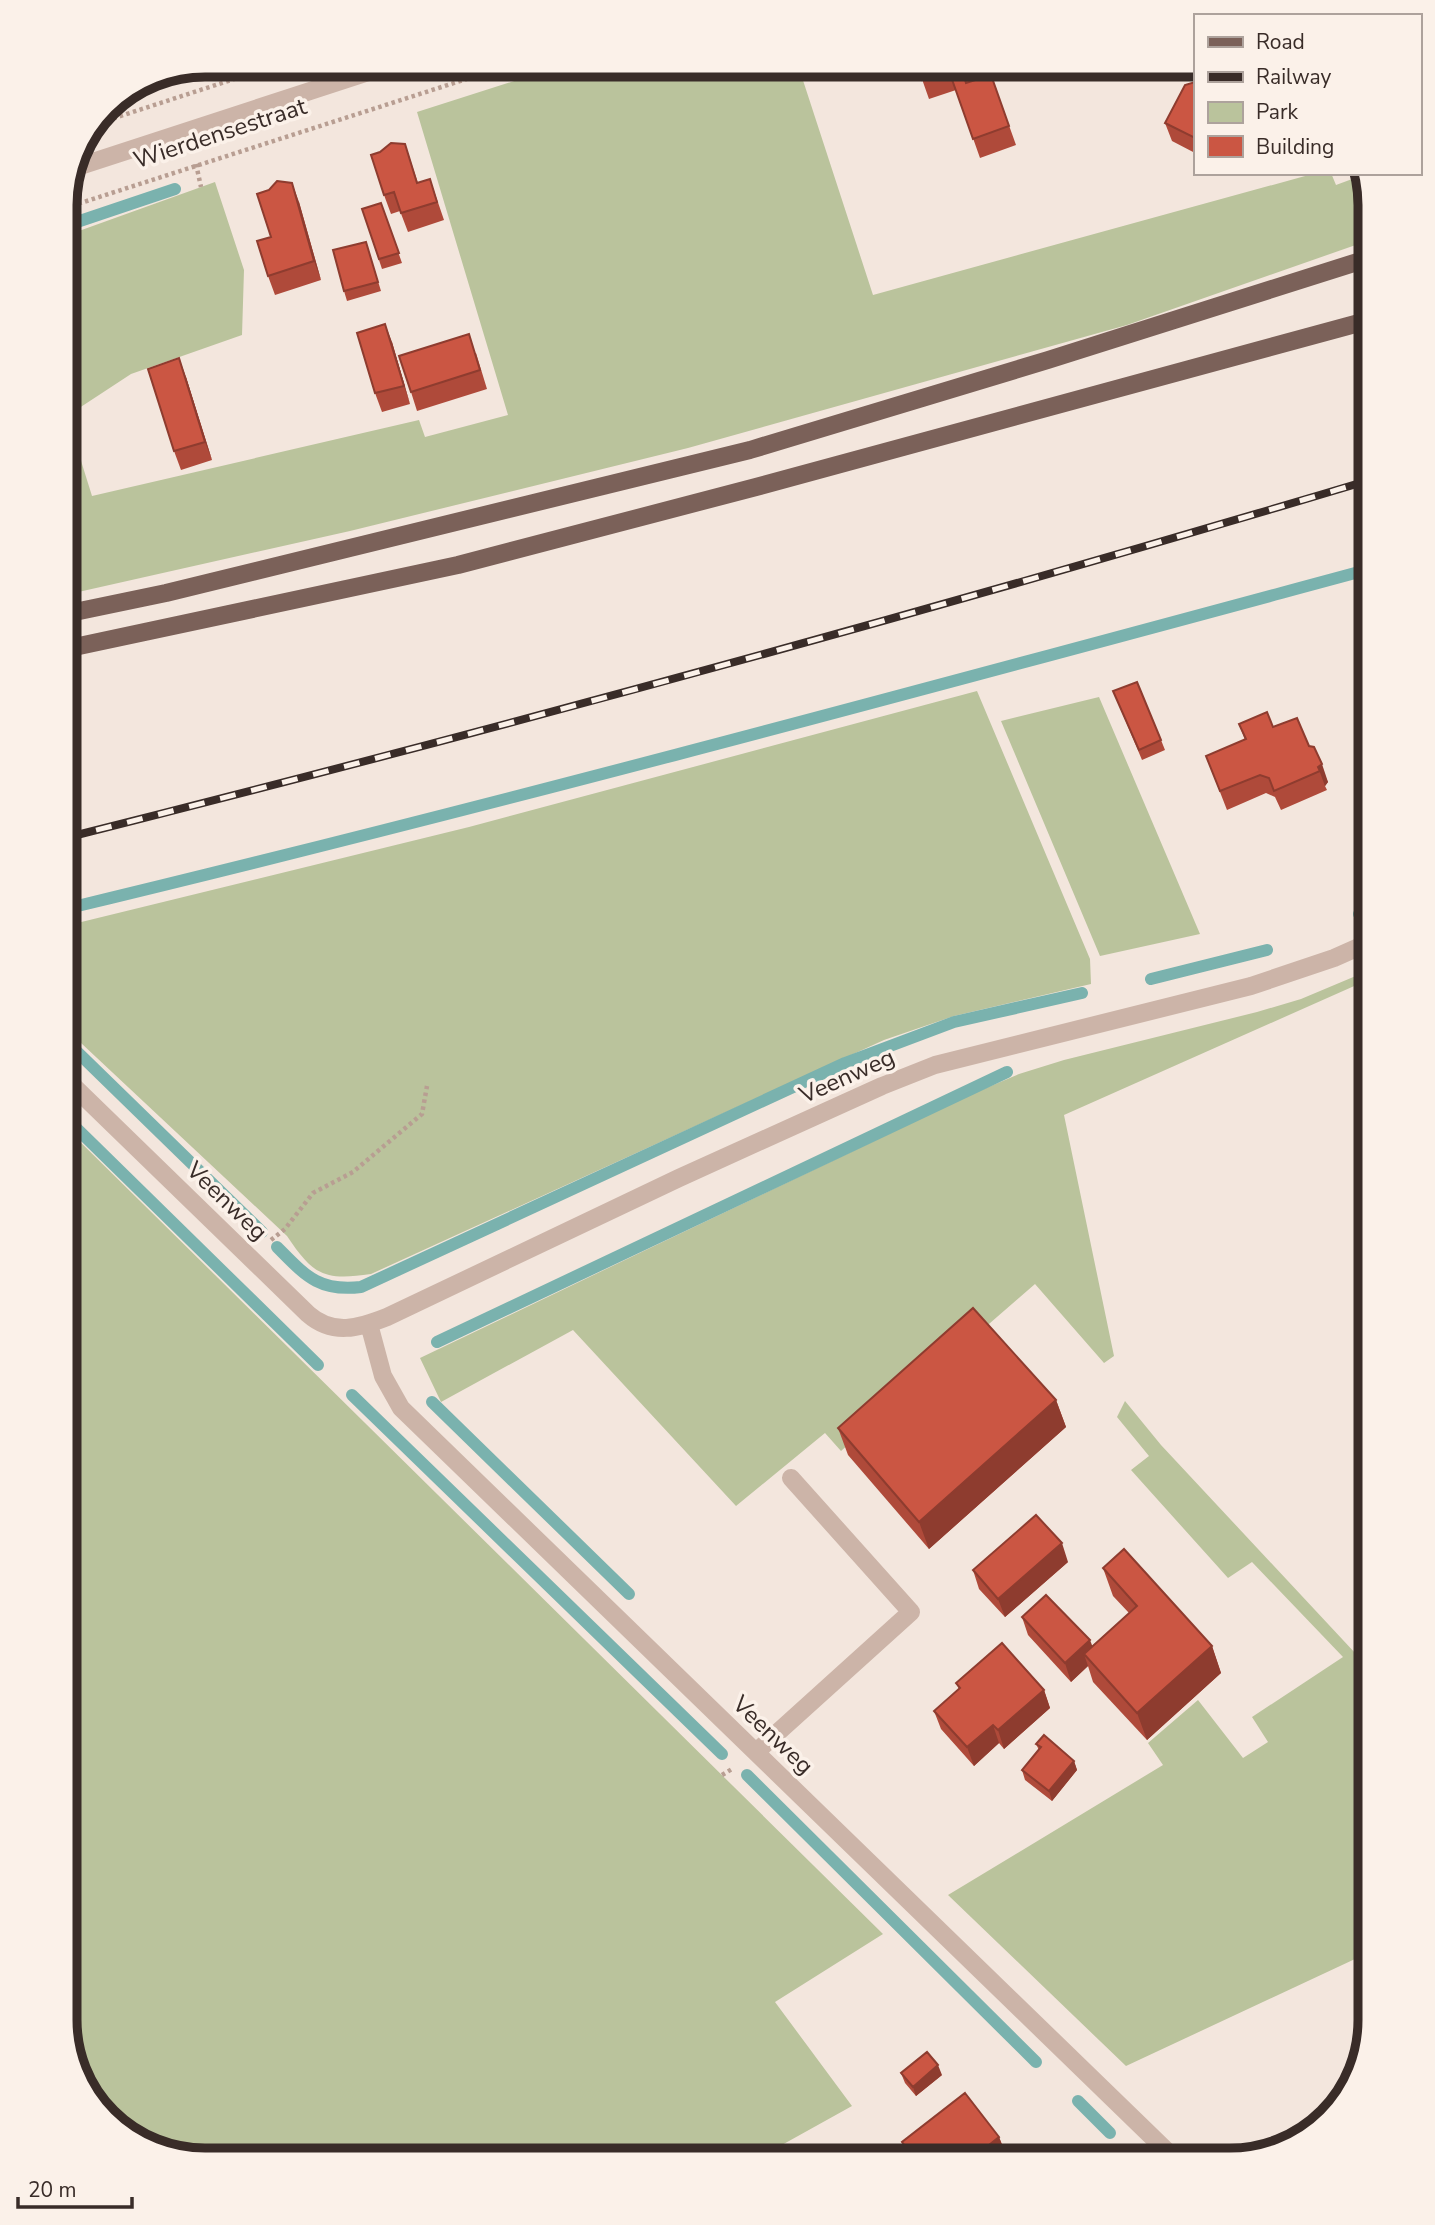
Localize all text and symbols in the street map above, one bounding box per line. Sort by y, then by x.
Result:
legend [1194,14,1421,175]
text: Road [1256,28,1305,56]
text: Railway [1256,63,1331,91]
street label: Wierdensestraat [129,90,311,176]
text: Park [1256,98,1298,126]
text: Building [1256,133,1334,161]
street label: Veenweg [793,1041,900,1112]
street label: Veenweg [179,1154,274,1248]
street label: Veenweg [725,1688,820,1782]
scale bar [18,2166,131,2210]
text: 20 m [28,2176,77,2204]

